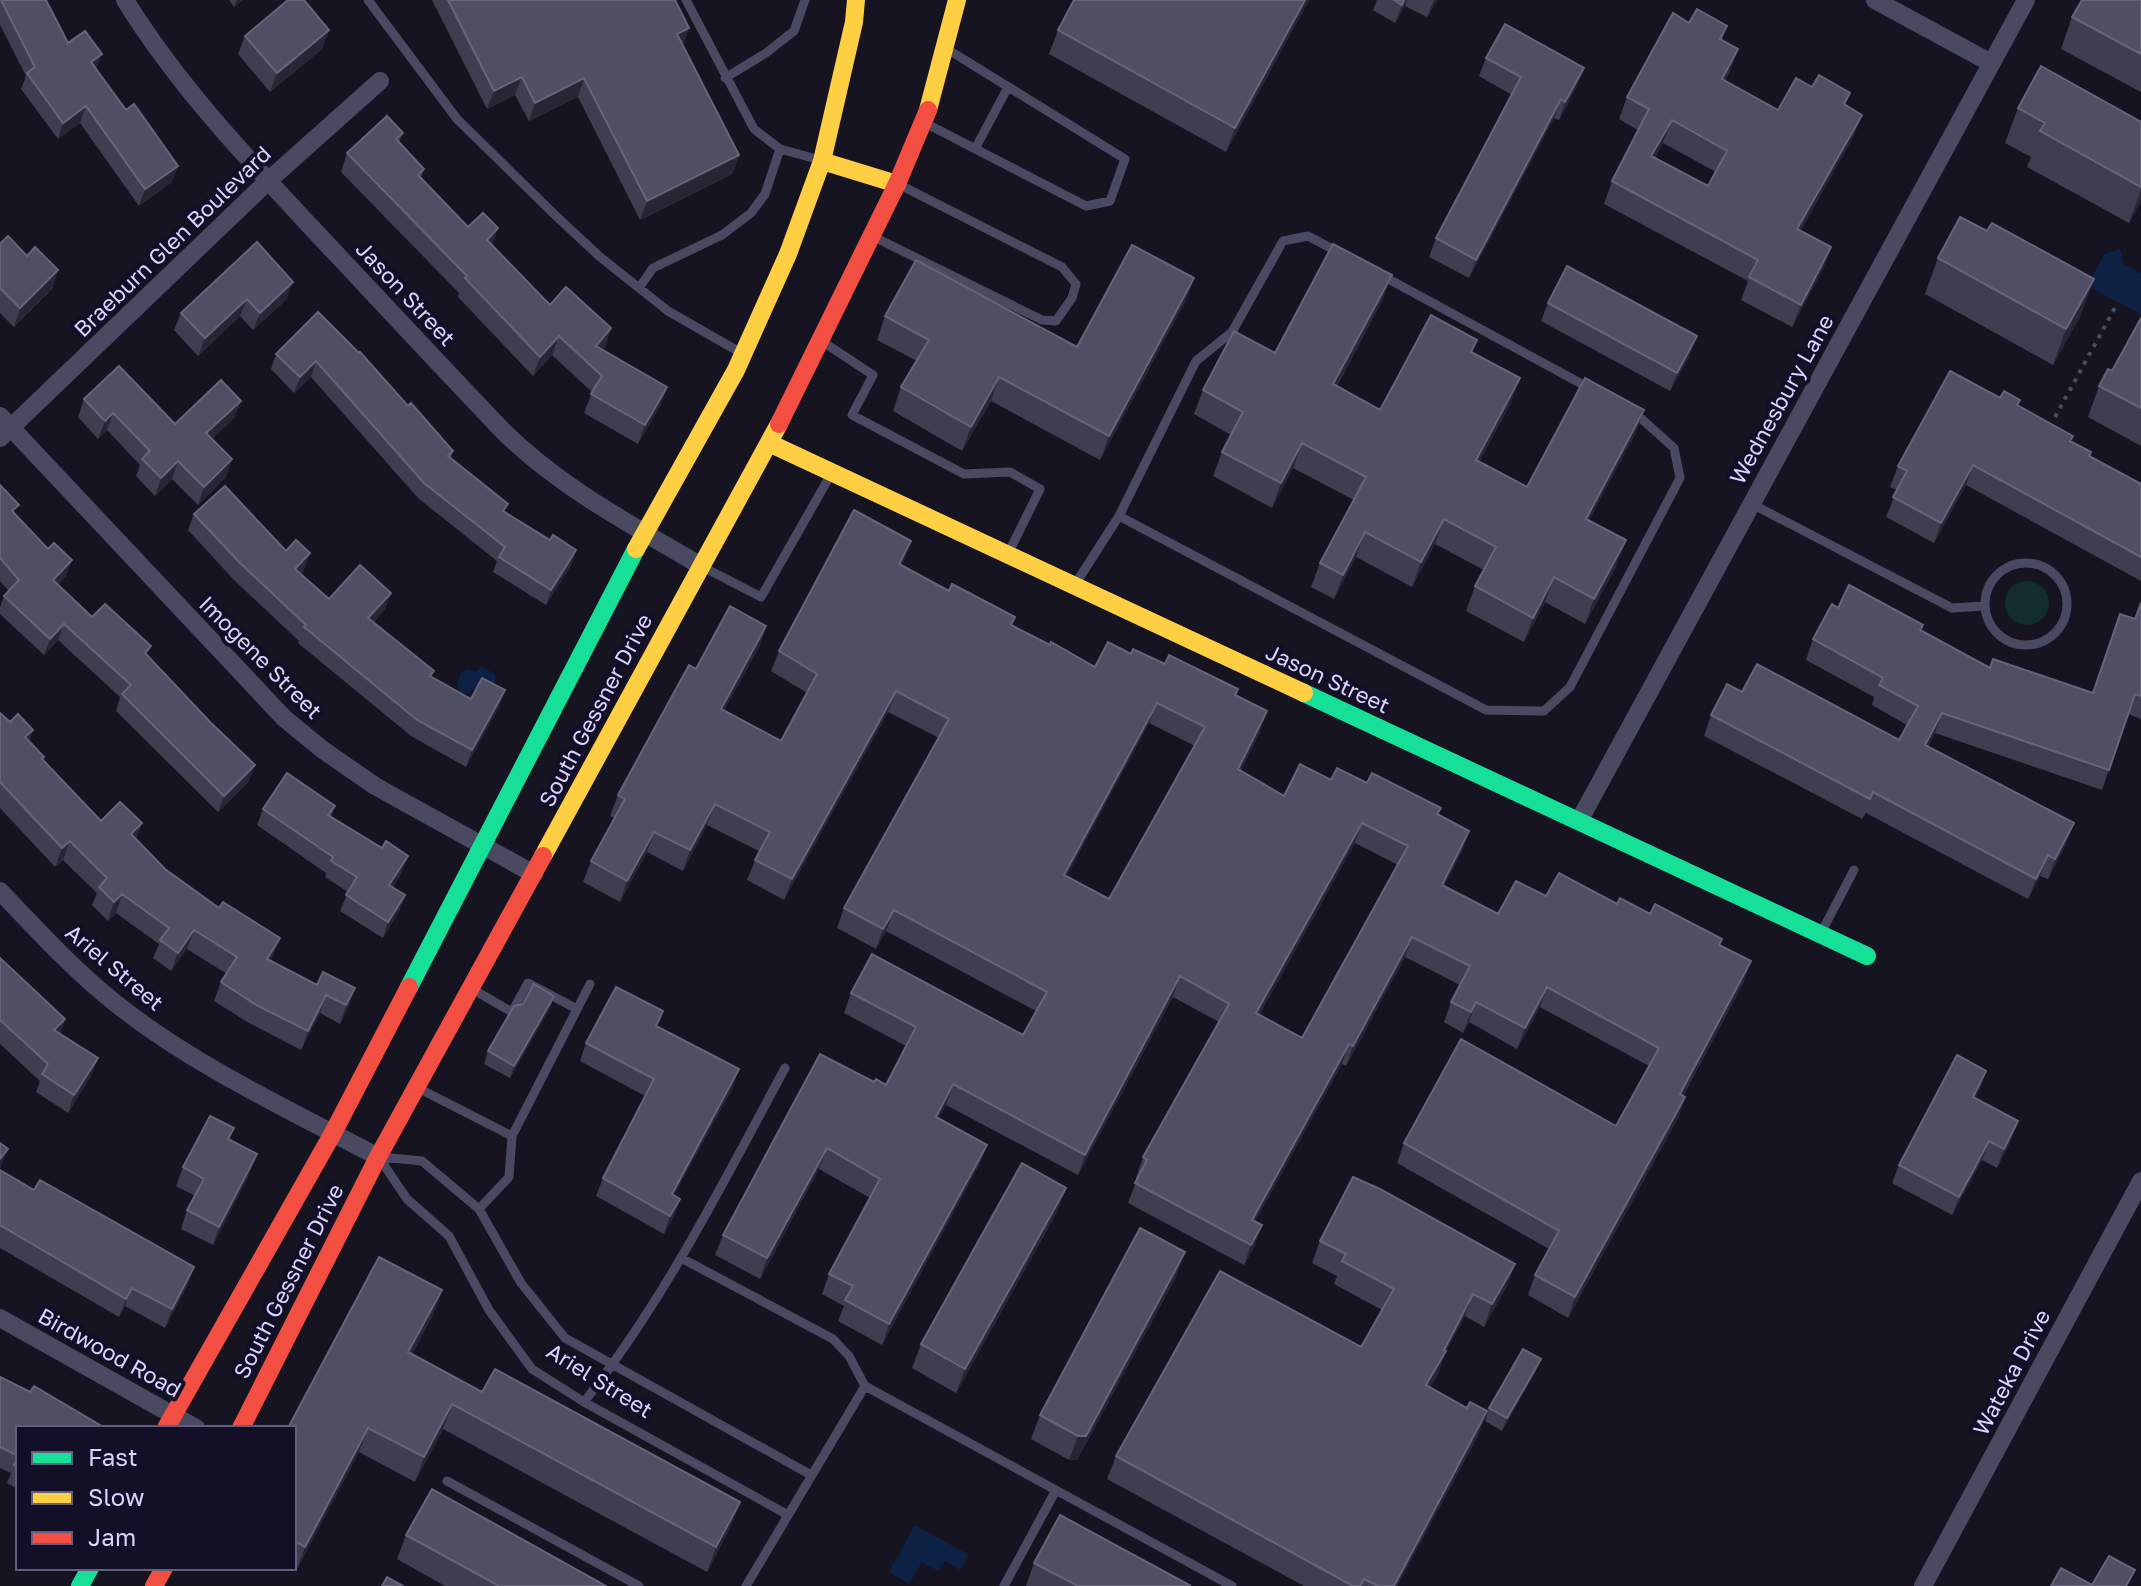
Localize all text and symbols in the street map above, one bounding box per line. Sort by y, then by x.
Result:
street label: Braeburn Glen Boulevard [68,140,276,342]
street label: Jason Street [351,235,461,351]
street label: Wednesbury Lane [1723,309,1839,489]
street label: Imogene Street [194,590,328,724]
street label: South Gessner Drive [533,609,657,811]
street label: Jason Street [1262,638,1394,718]
street label: Ariel Street [60,918,170,1016]
street label: South Gessner Drive [227,1179,349,1383]
street label: Birdwood Road [34,1302,186,1402]
street label: Wateka Drive [1967,1304,2055,1440]
street label: Ariel Street [542,1337,658,1423]
legend [16,1426,296,1570]
text: Fast [88,1442,138,1471]
text: Slow [88,1482,144,1511]
text: Jam [88,1522,136,1551]

